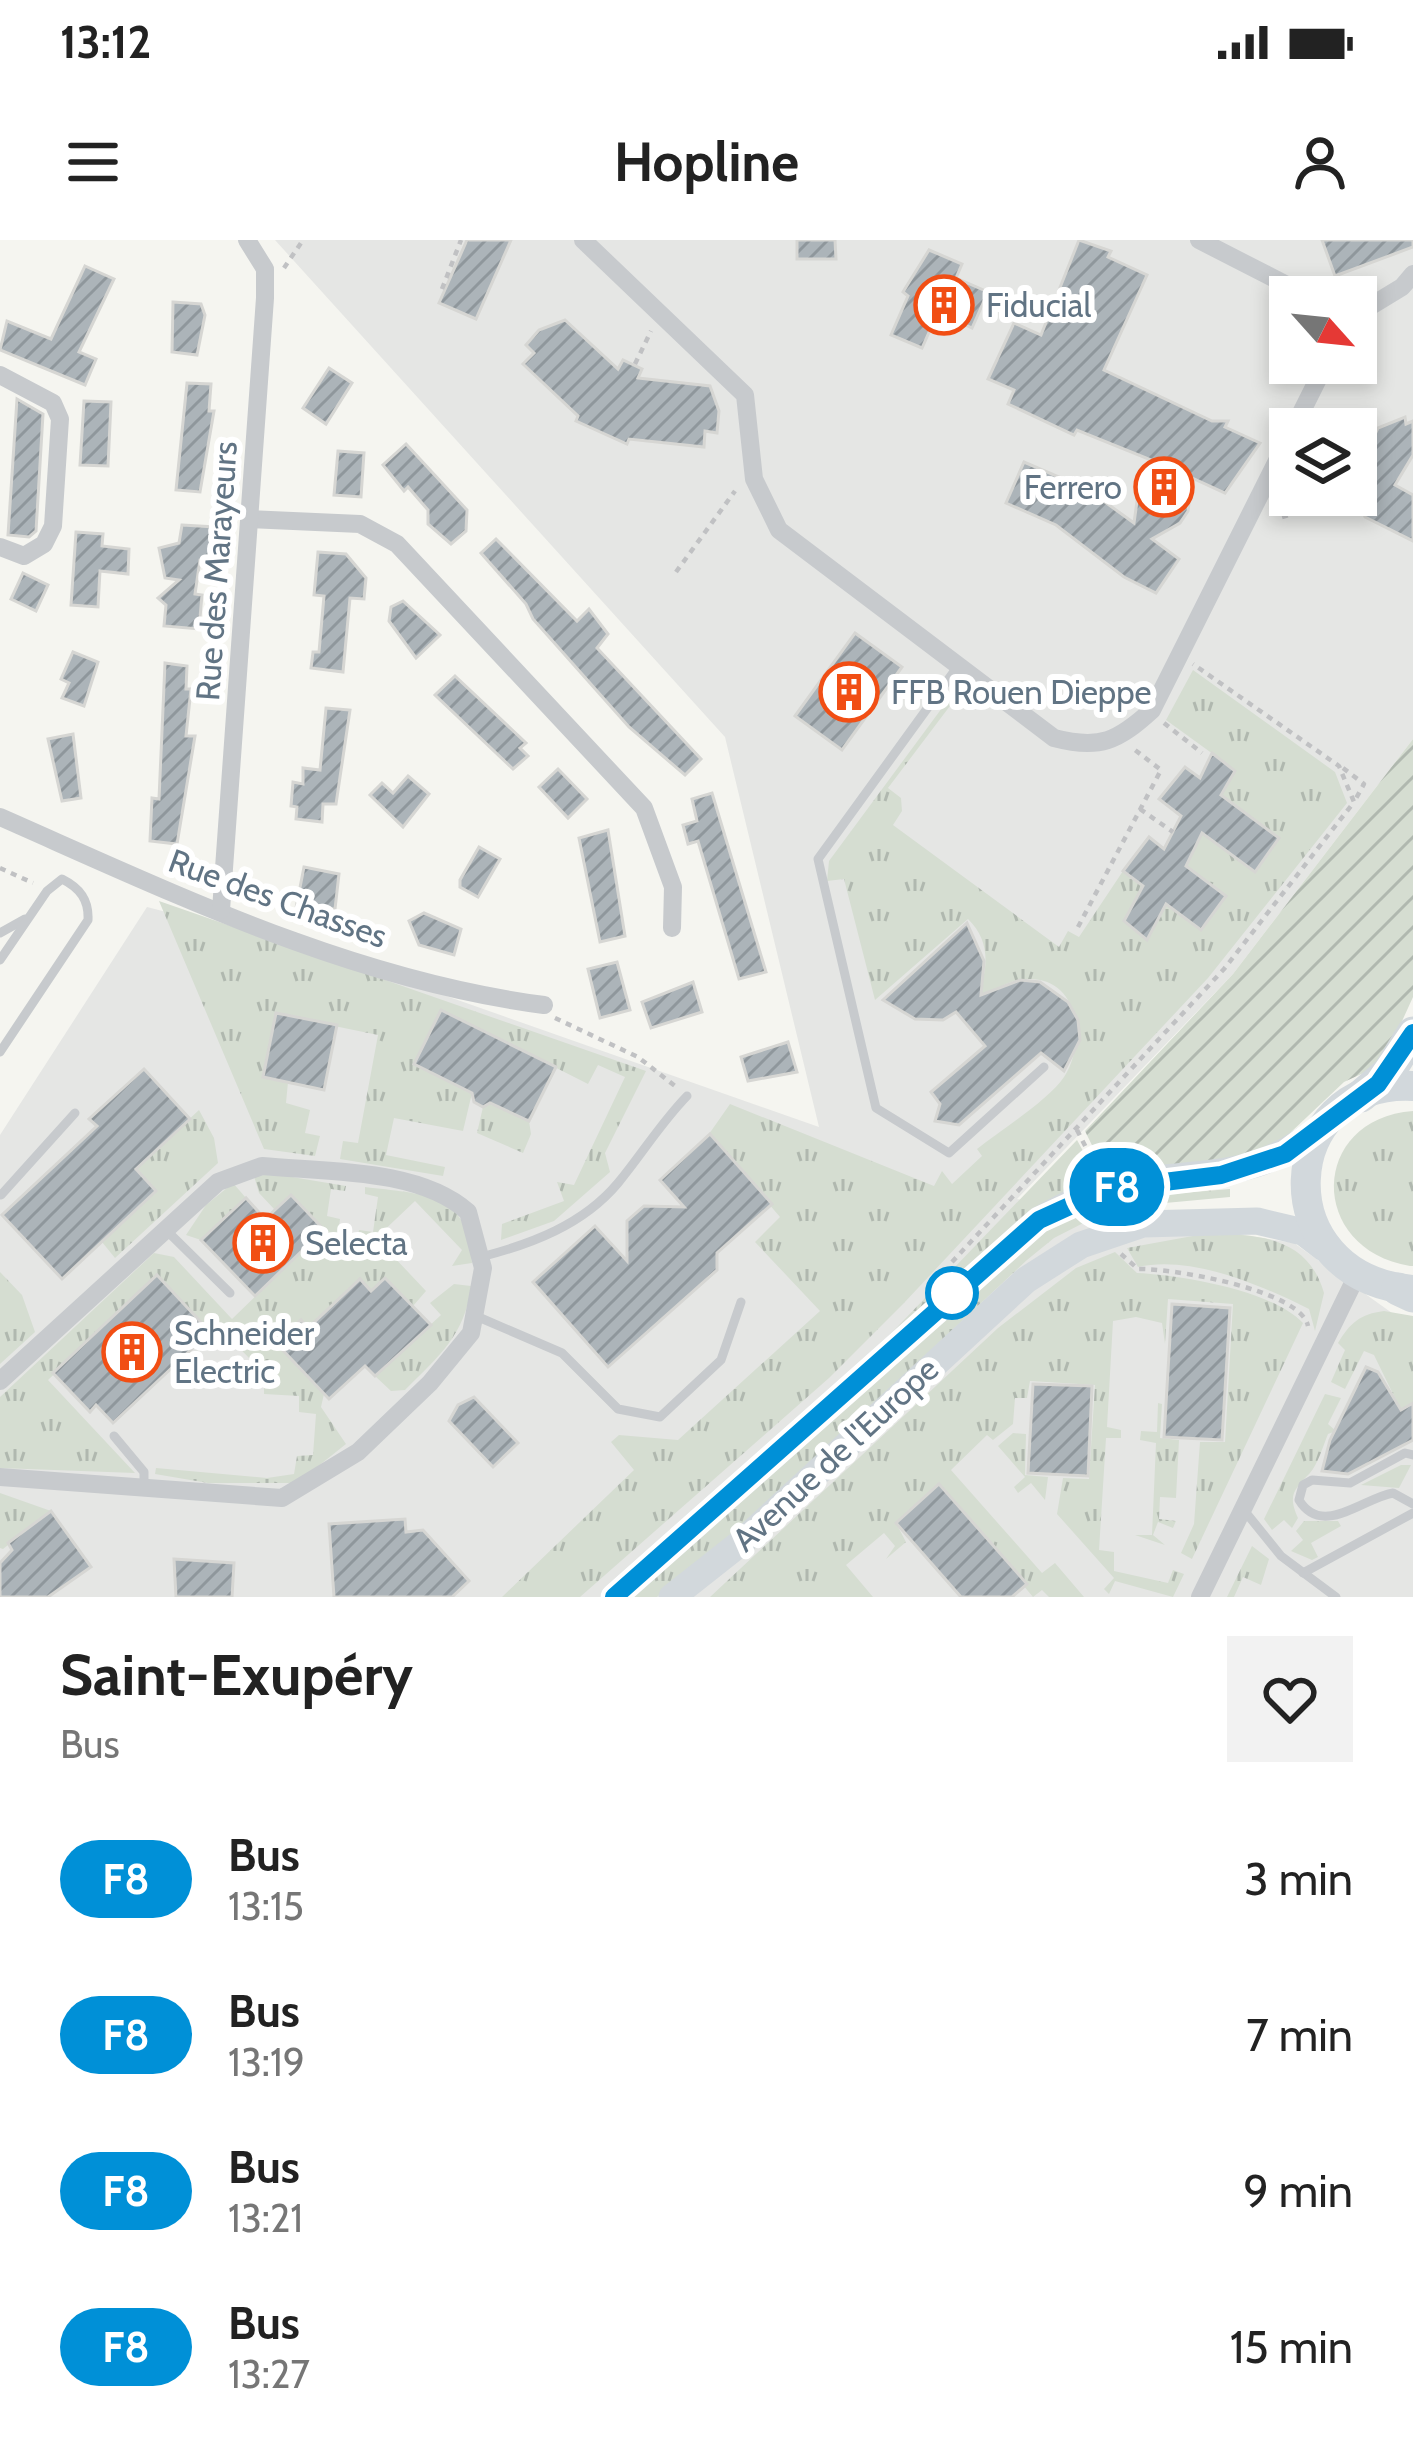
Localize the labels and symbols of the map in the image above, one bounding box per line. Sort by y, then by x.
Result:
building icon: Fiducial [913,274,975,336]
north arrow [1269,276,1377,384]
place label: Fiducial [986,285,1091,325]
street label: Rue des Marayeurs [187,440,245,702]
building icon: Ferrero [1133,456,1195,518]
place label: Ferrero [1024,467,1122,507]
building icon: FFB Rouen Dieppe [818,661,880,723]
place label: FFB Rouen Dieppe [891,672,1151,712]
street label: Rue des Chasses [163,840,393,956]
line badge: F8 [1063,1148,1171,1226]
building icon: Selecta [232,1212,294,1274]
place label: Selecta [305,1223,408,1263]
unlabelled marker [927,1268,977,1318]
place label: Schneider Electric [174,1313,315,1391]
building icon: Schneider Electric [101,1321,163,1383]
street label: Avenue de l'Europe [724,1349,946,1559]

